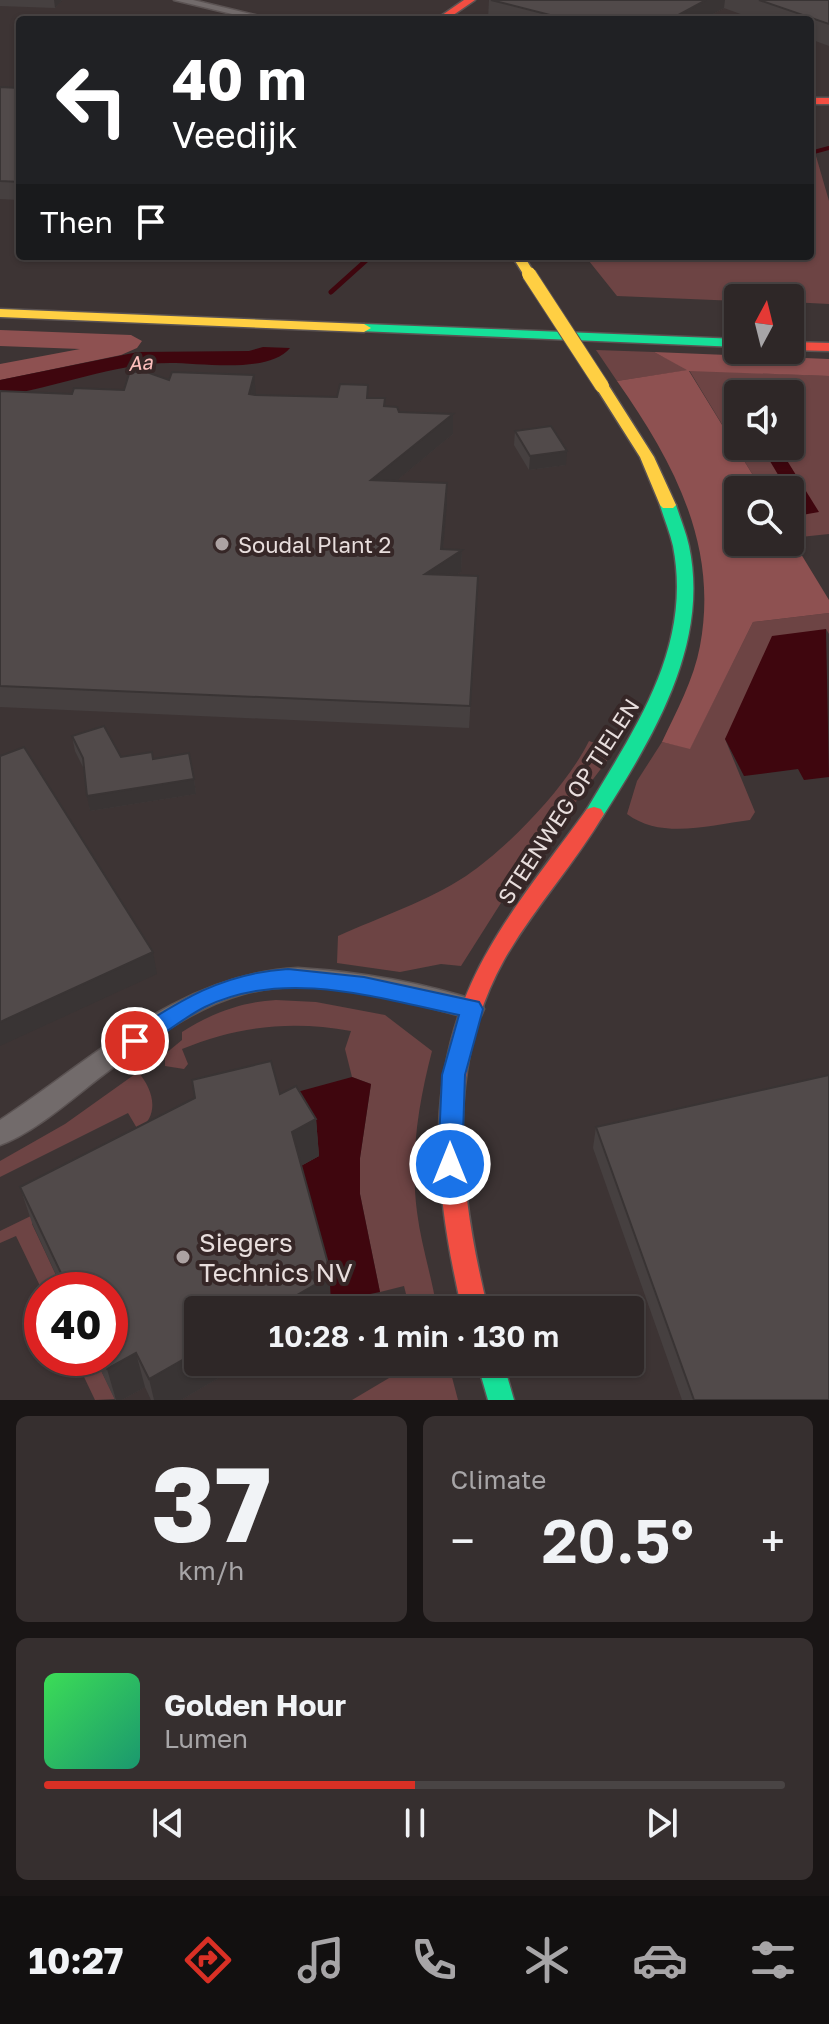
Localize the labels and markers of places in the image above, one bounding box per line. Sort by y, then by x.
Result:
place label: Soudal Plant 2 [238,531,391,558]
marker: Soudal Plant 2 [213,535,231,553]
pin [101,1007,169,1075]
place label: Siegers Technics NV [199,1227,353,1288]
marker: Siegers Technics NV [174,1248,192,1266]

